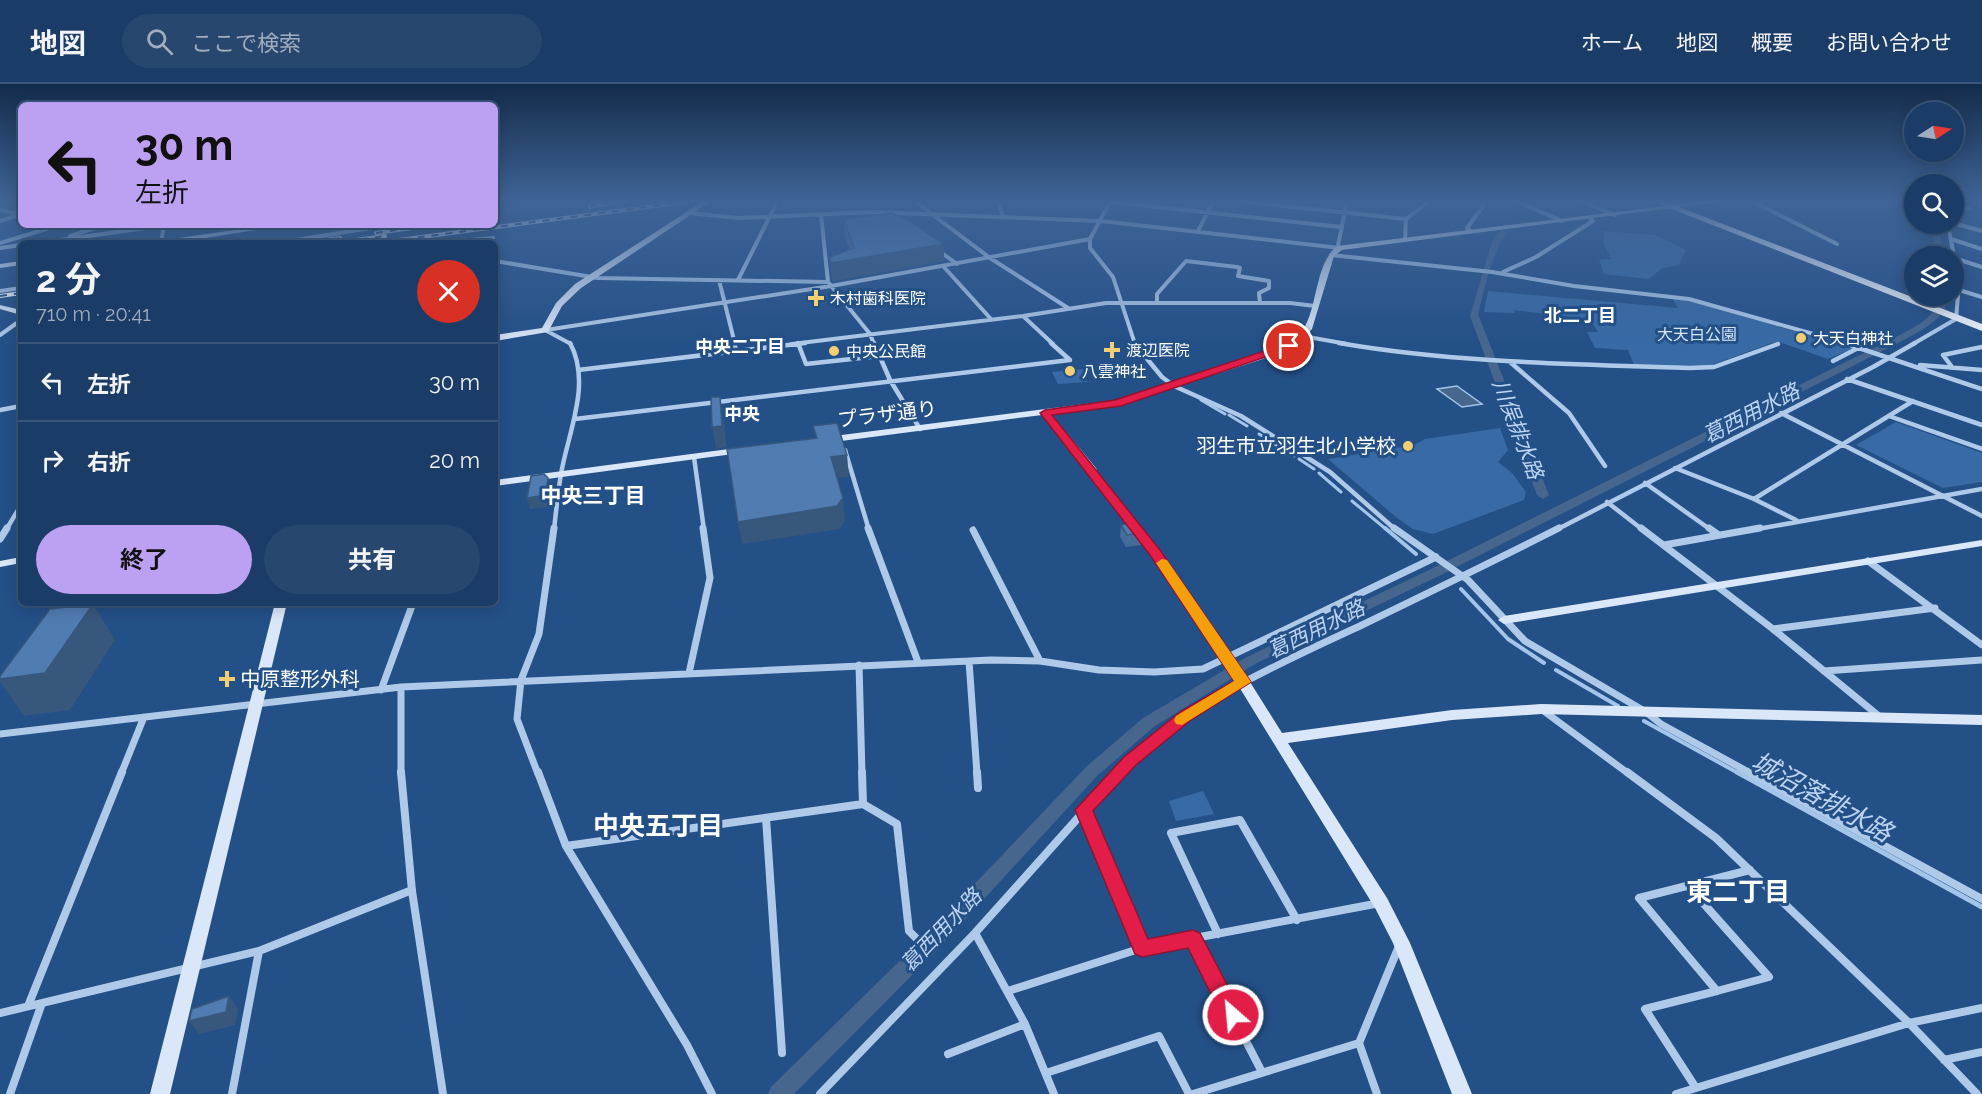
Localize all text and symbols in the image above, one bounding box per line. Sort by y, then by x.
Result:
search box [122,14,542,68]
icon: search [143,25,176,58]
text: 地図 [30,27,86,60]
text: ここで検索 [191,30,301,56]
text: ホーム [1581,30,1643,55]
text: 地図 [1676,30,1718,55]
text: 概要 [1751,30,1793,55]
text: お問い合わせ [1826,30,1952,55]
north arrow [1904,102,1964,162]
map controls [1904,102,1964,306]
text: 30 m [135,121,233,170]
icon: left [36,126,114,204]
button: search [1904,174,1964,234]
text: 左折 [135,177,189,208]
button: layers [1904,246,1964,306]
text: 2 分 [36,258,101,300]
button: close [417,260,480,323]
marker: 木村歯科医院 [807,289,825,307]
place label: 木村歯科医院 [830,289,926,308]
text: 710 m · 20:41 [36,302,151,326]
district label: 北二丁目 [1544,305,1616,326]
pin [1263,320,1314,371]
park label: 大天白公園 [1657,325,1737,344]
icon: arrive [1272,329,1305,362]
place label: 大天白神社 [1813,329,1893,348]
marker: 大天白神社 [1794,331,1808,345]
district label: 中央二丁目 [695,336,785,357]
marker: 渡辺医院 [1103,341,1121,359]
place label: 渡辺医院 [1126,341,1190,360]
place label: 中央公民館 [846,342,926,361]
marker: 中央公民館 [827,344,841,358]
place label: 八雲神社 [1082,362,1146,381]
marker: 八雲神社 [1063,364,1077,378]
icon: left [36,366,69,399]
text: 30 m [429,369,480,395]
text: 左折 [87,371,131,397]
water label: 川俣排水路 [1488,376,1549,484]
water label: 葛西用水路 [1699,377,1805,448]
street label: プラザ通り [836,396,938,432]
district label: 中央 [724,403,760,424]
place label: 羽生市立羽生北小学校 [1196,434,1396,458]
marker: 羽生市立羽生北小学校 [1401,439,1415,453]
icon: right [36,444,69,477]
text: 20 m [429,447,480,473]
text: 右折 [87,449,131,475]
district label: 中央三丁目 [541,483,646,508]
button: 終了 [36,525,252,594]
button: 共有 [264,525,480,594]
water label: 葛西用水路 [1263,594,1370,663]
place label: 中原整形外科 [240,667,360,691]
marker: 中原整形外科 [218,670,236,688]
water label: 城沼落排水路 [1747,746,1899,849]
district label: 中央五丁目 [593,811,723,841]
district label: 東二丁目 [1686,877,1790,907]
water label: 葛西用水路 [896,882,988,976]
position arrow [1201,983,1265,1047]

